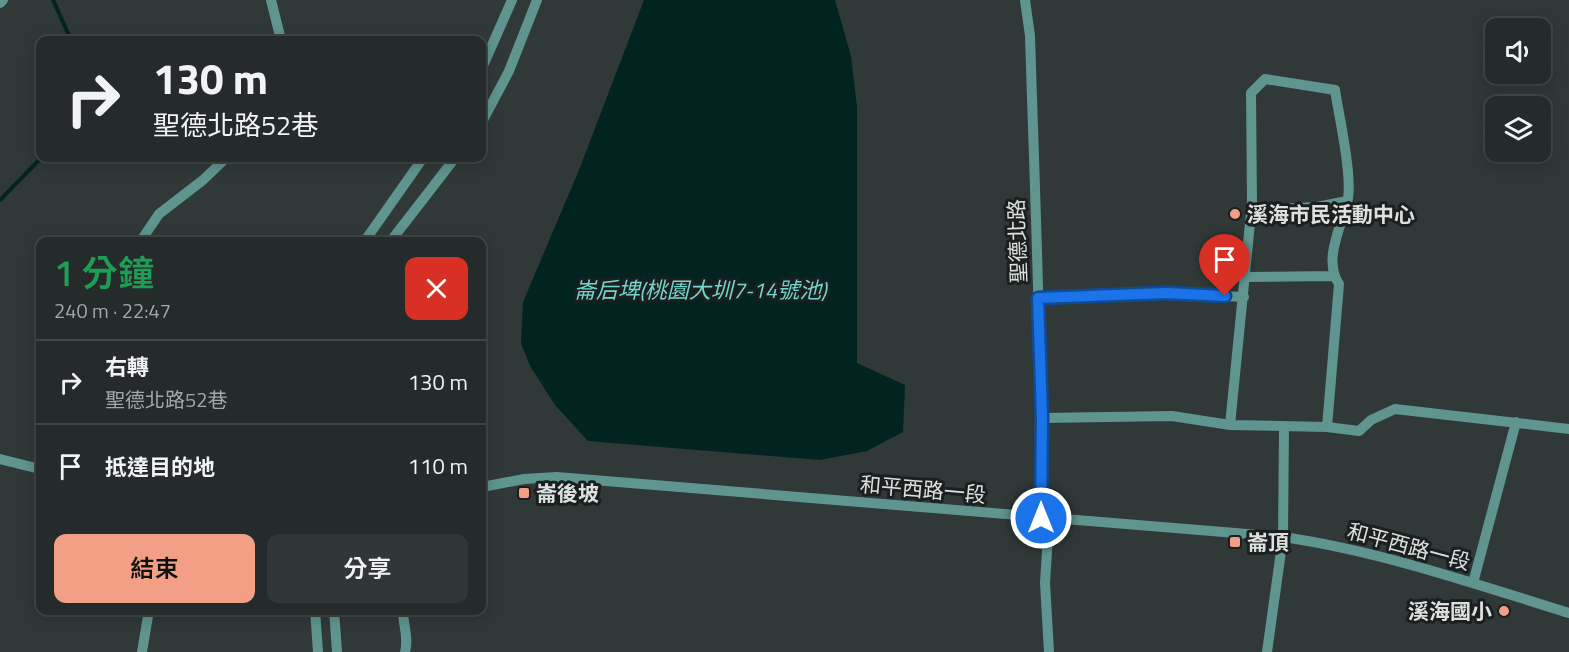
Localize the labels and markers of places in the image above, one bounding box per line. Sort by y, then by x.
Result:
place label: 溪海市民活動中心 [1247,198,1415,230]
marker: 溪海市民活動中心 [1228,207,1242,221]
pin [1199,234,1250,296]
place label: 崙後坡 [536,477,599,509]
marker: 崙後坡 [517,486,531,500]
place label: 崙頂 [1247,526,1289,558]
marker: 崙頂 [1228,535,1242,549]
place label: 溪海國小 [1408,595,1492,627]
marker: 溪海國小 [1497,604,1511,618]

